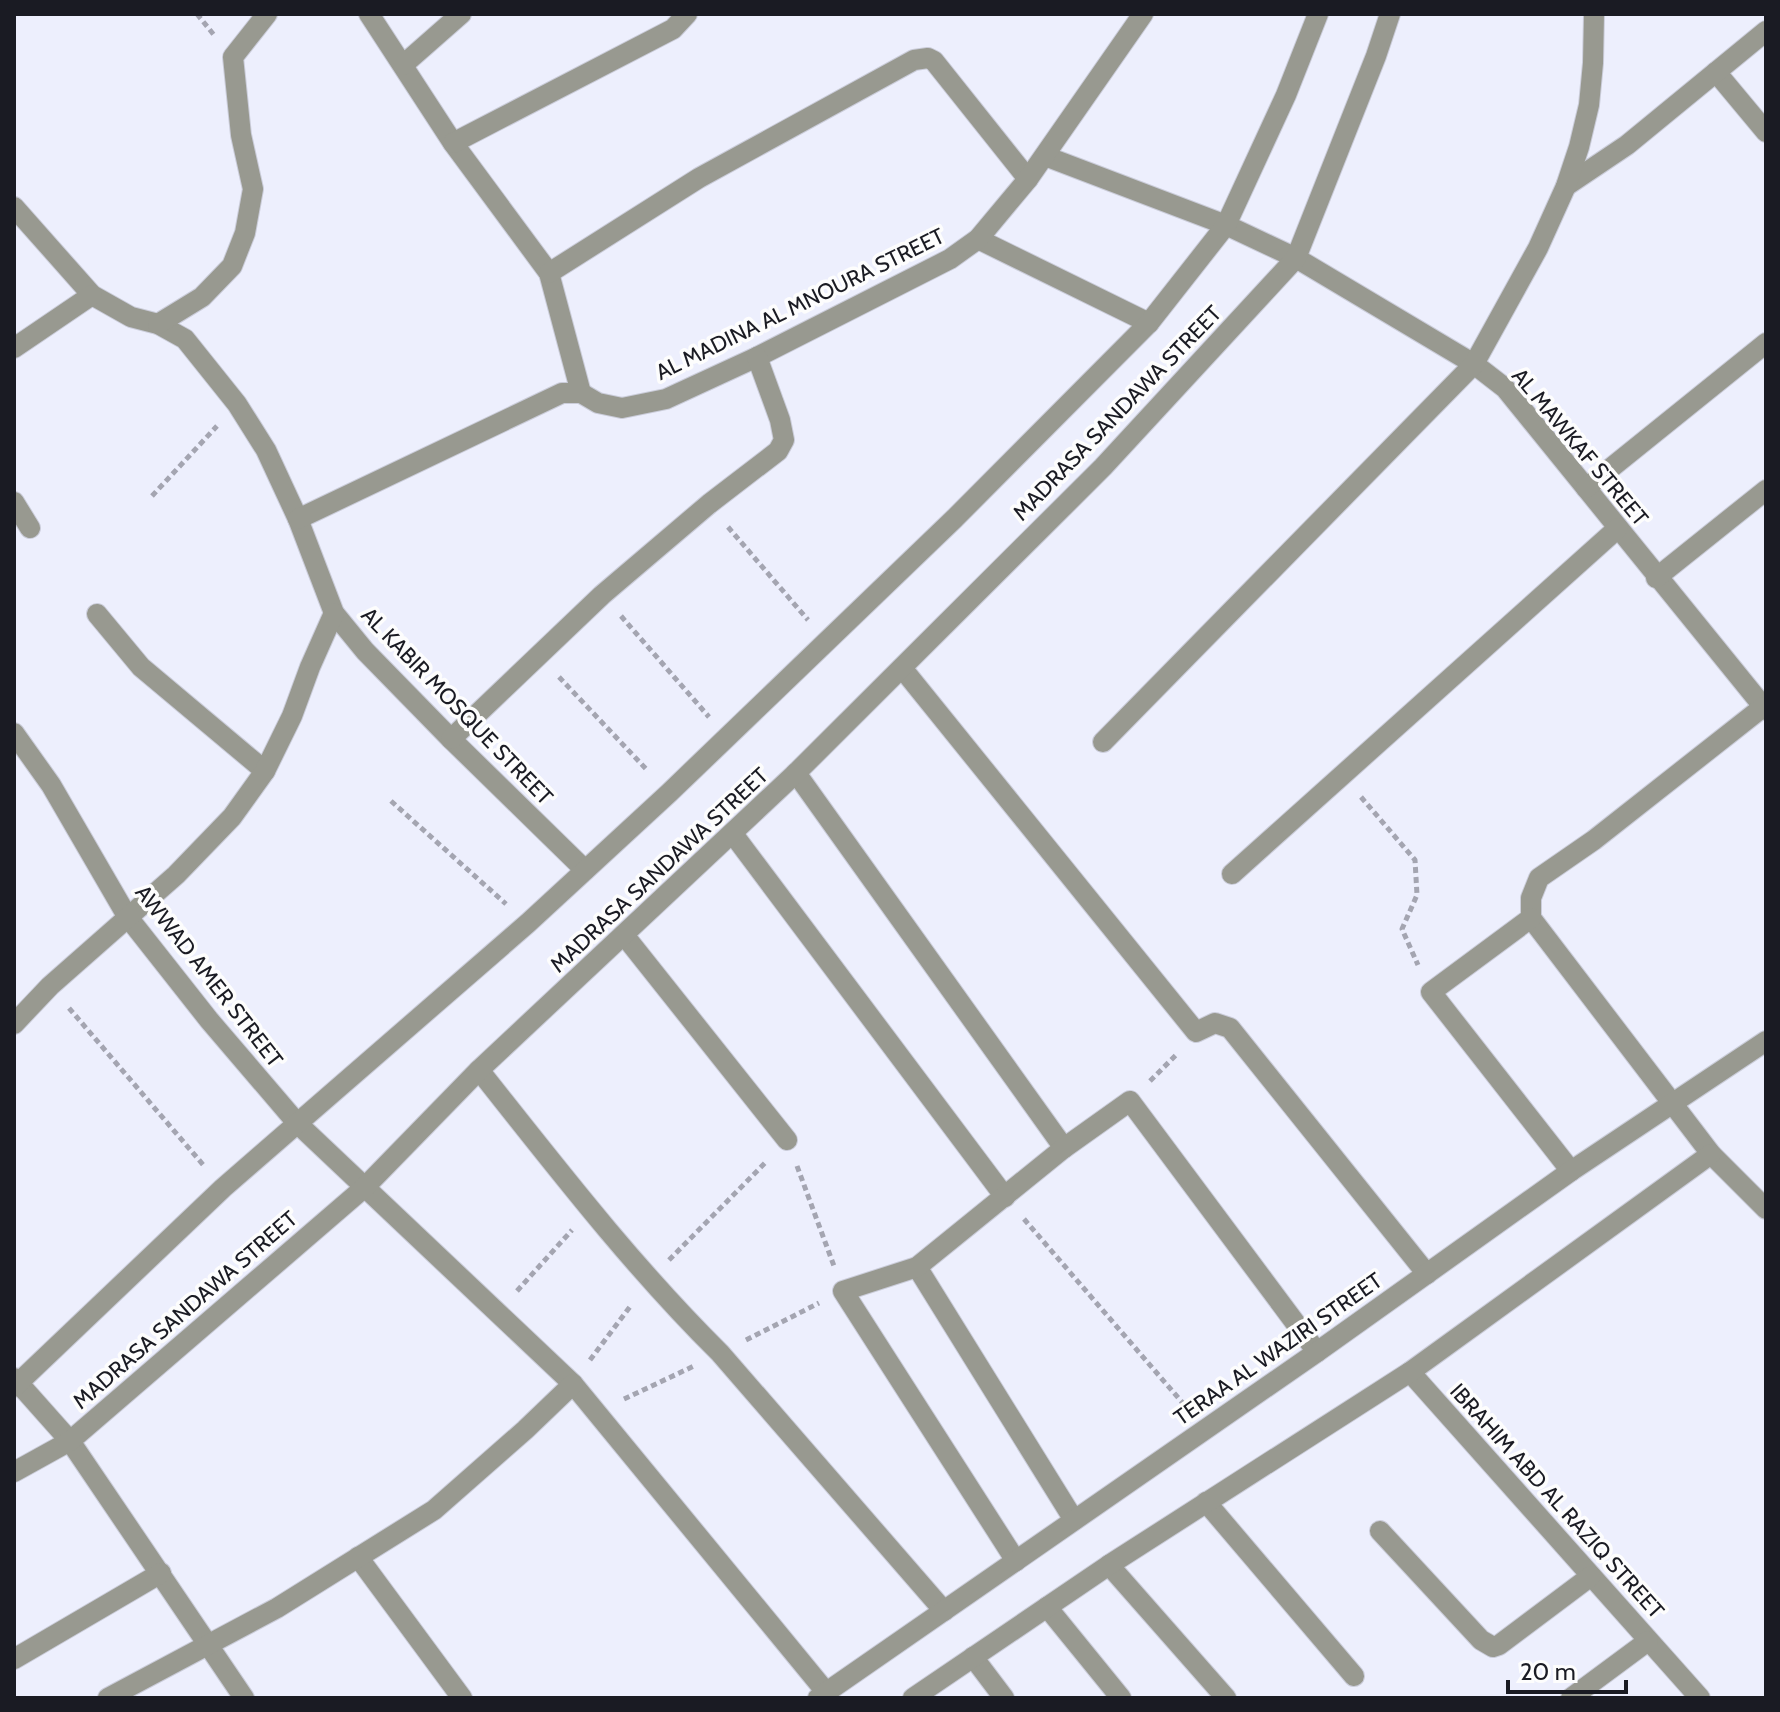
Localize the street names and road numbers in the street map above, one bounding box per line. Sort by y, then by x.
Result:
street label: AL MADINA AL MNOURA STREET [651,222,949,386]
street label: MADRASA SANDAWA STREET [1007,300,1227,526]
street label: AL MAWKAF STREET [1506,363,1654,531]
street label: AL KABIR MOSQUE STREET [356,602,559,811]
street label: MADRASA SANDAWA STREET [544,762,774,978]
street label: AWWAD AMER STREET [129,880,289,1073]
street label: MADRASA SANDAWA STREET [67,1205,303,1415]
street label: TERAA AL WAZIRI STREET [1169,1267,1387,1431]
street label: IBRAHIM ABD AL RAZIQ STREET [1444,1378,1670,1624]

